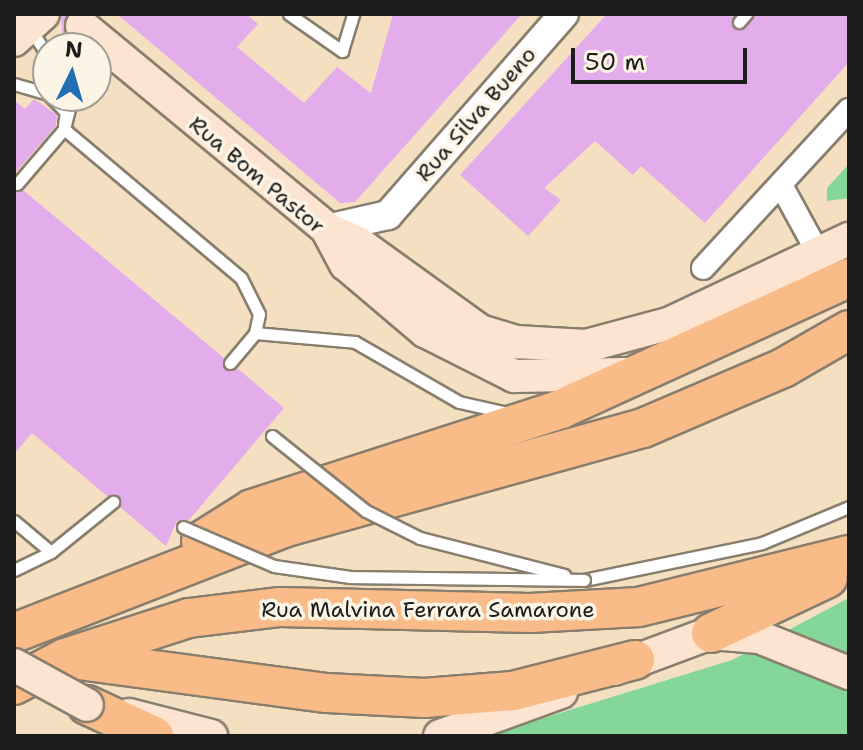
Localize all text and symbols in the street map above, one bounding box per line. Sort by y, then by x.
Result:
north arrow [32,32,112,112]
scale bar [575,32,751,82]
text: N [64,34,84,65]
street label: Rua Silva Bueno [410,41,542,187]
text: 50 m [585,46,645,78]
street label: Rua Bom Pastor [184,111,330,239]
street label: Rua Malvina Ferrara Samarone [261,597,595,623]

